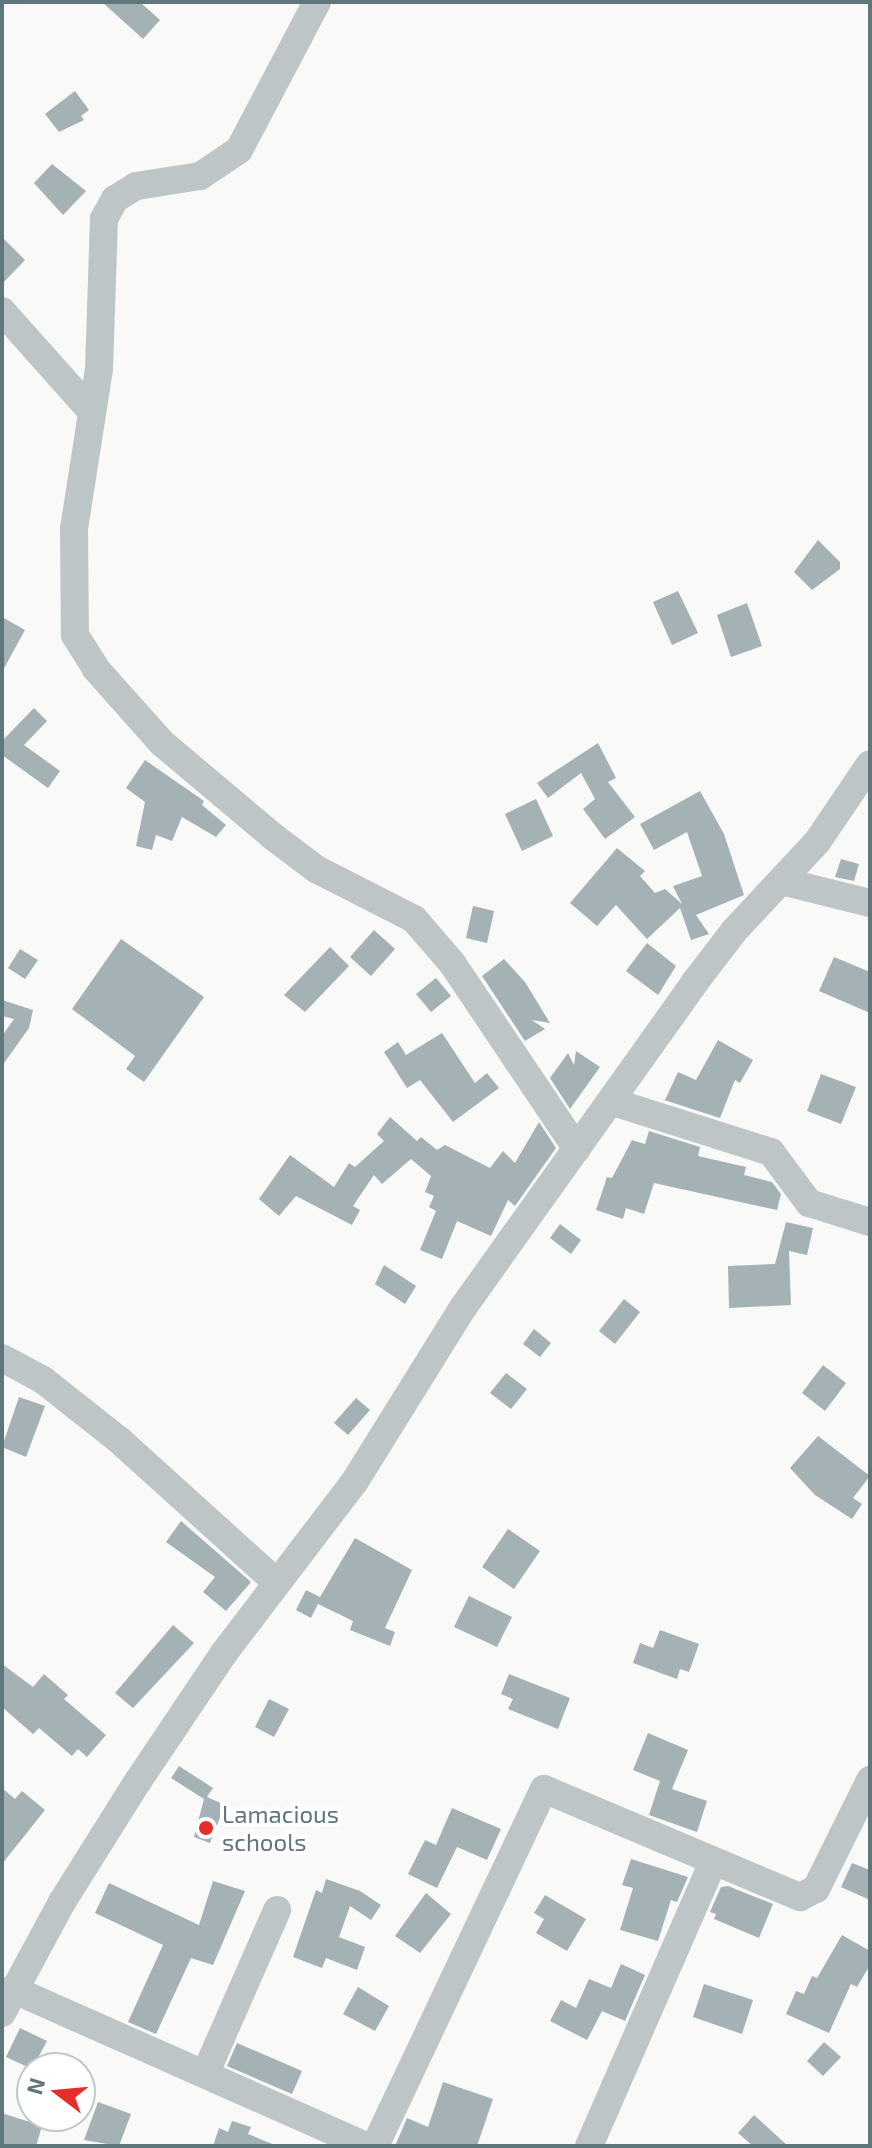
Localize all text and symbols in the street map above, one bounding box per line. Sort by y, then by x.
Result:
place label: Lamacious schools [222,1800,339,1856]
marker: Lamacious schools [197,1819,215,1837]
north arrow [16,2052,96,2132]
text: N [20,2075,50,2097]

